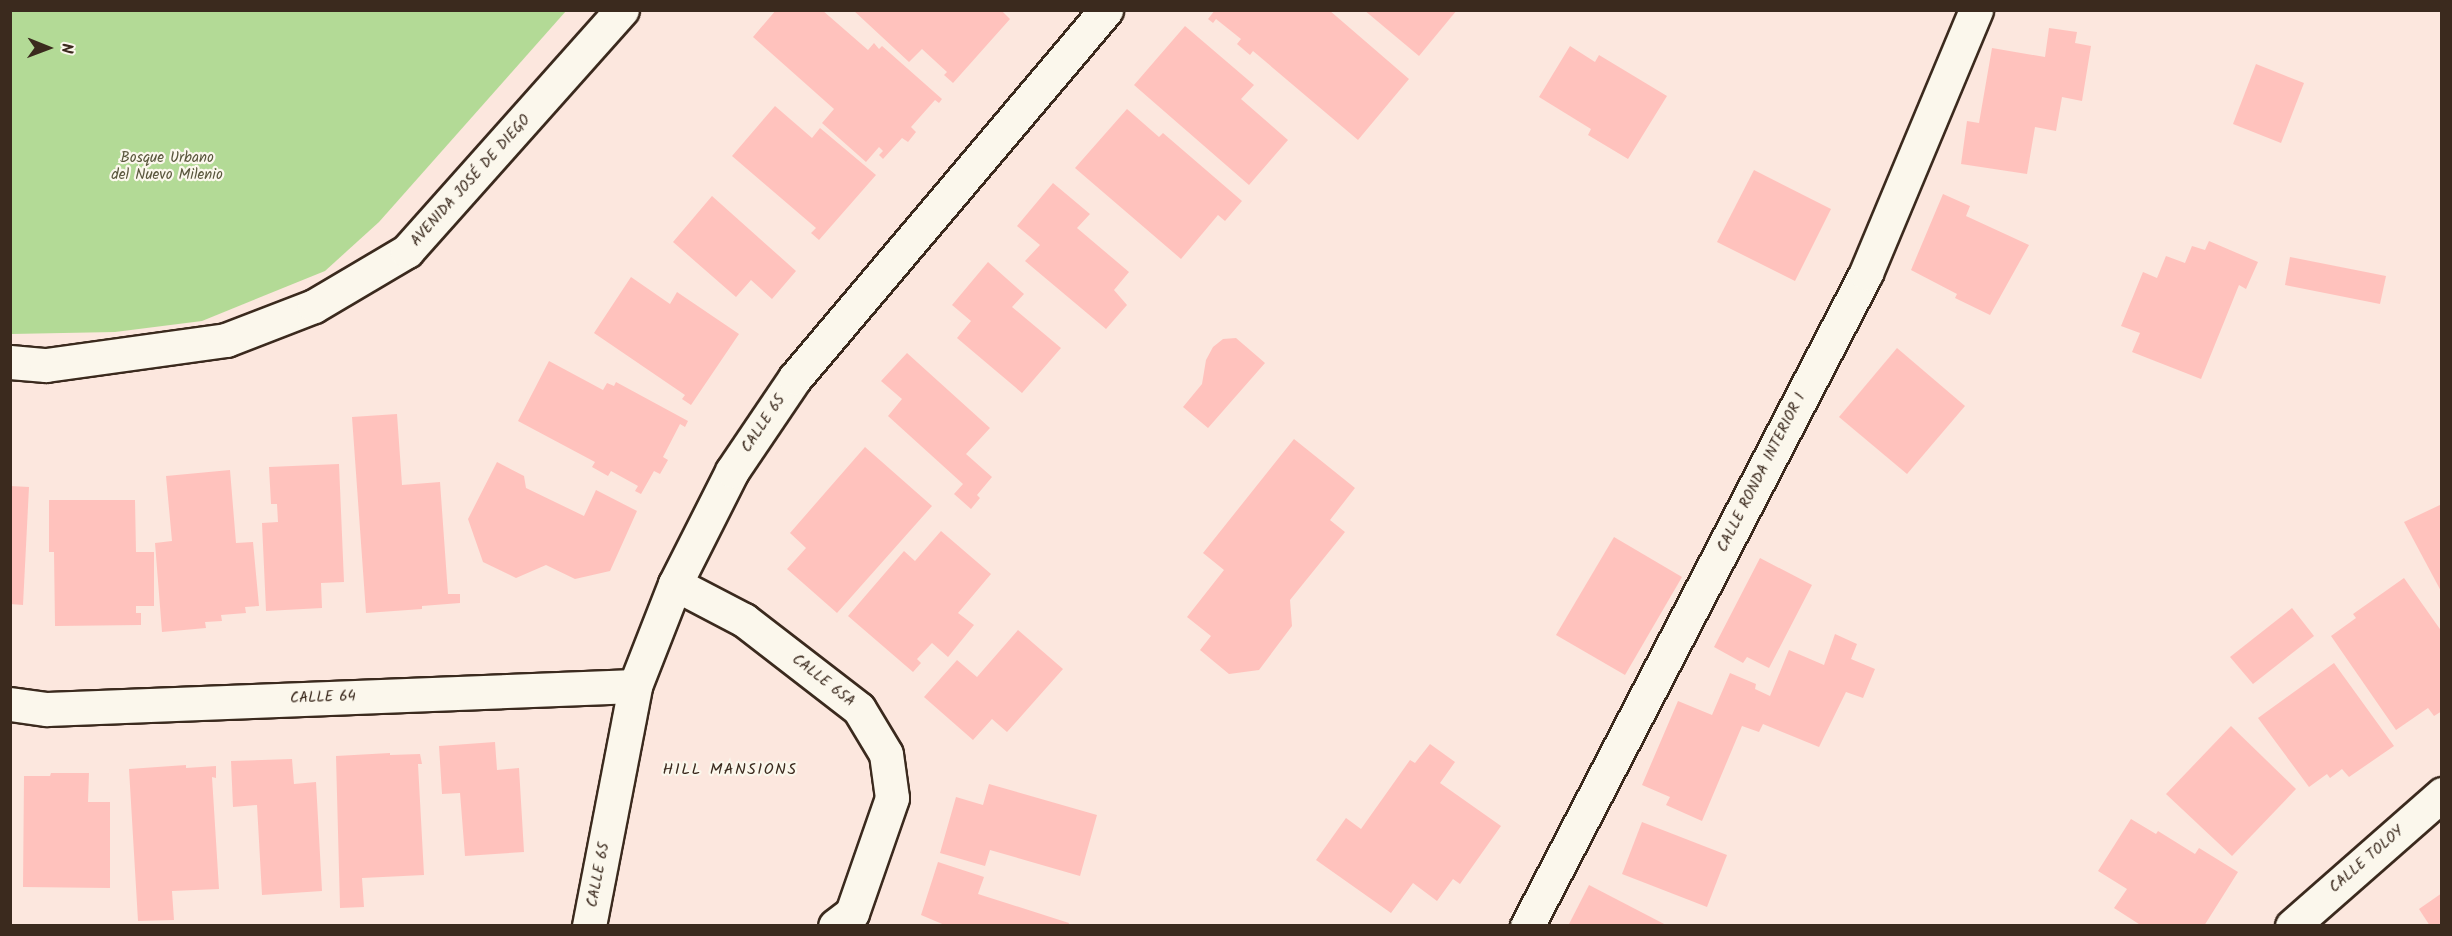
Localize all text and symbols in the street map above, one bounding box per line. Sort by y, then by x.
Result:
north arrow [18,18,78,78]
text: N [54,43,79,54]
street label: AVENIDA JOSÉ DE DIEGO [407,112,535,250]
park label: Bosque Urbano del Nuevo Milenio [111,149,223,184]
street label: CALLE RONDA INTERIOR 1 [1714,391,1810,555]
street label: CALLE 65 [738,392,790,456]
street label: CALLE 65A [788,651,858,711]
street label: CALLE 64 [290,688,356,708]
district label: HILL MANSIONS [663,760,797,780]
street label: CALLE TOLOY [2326,823,2408,897]
street label: CALLE 65 [584,841,614,909]

